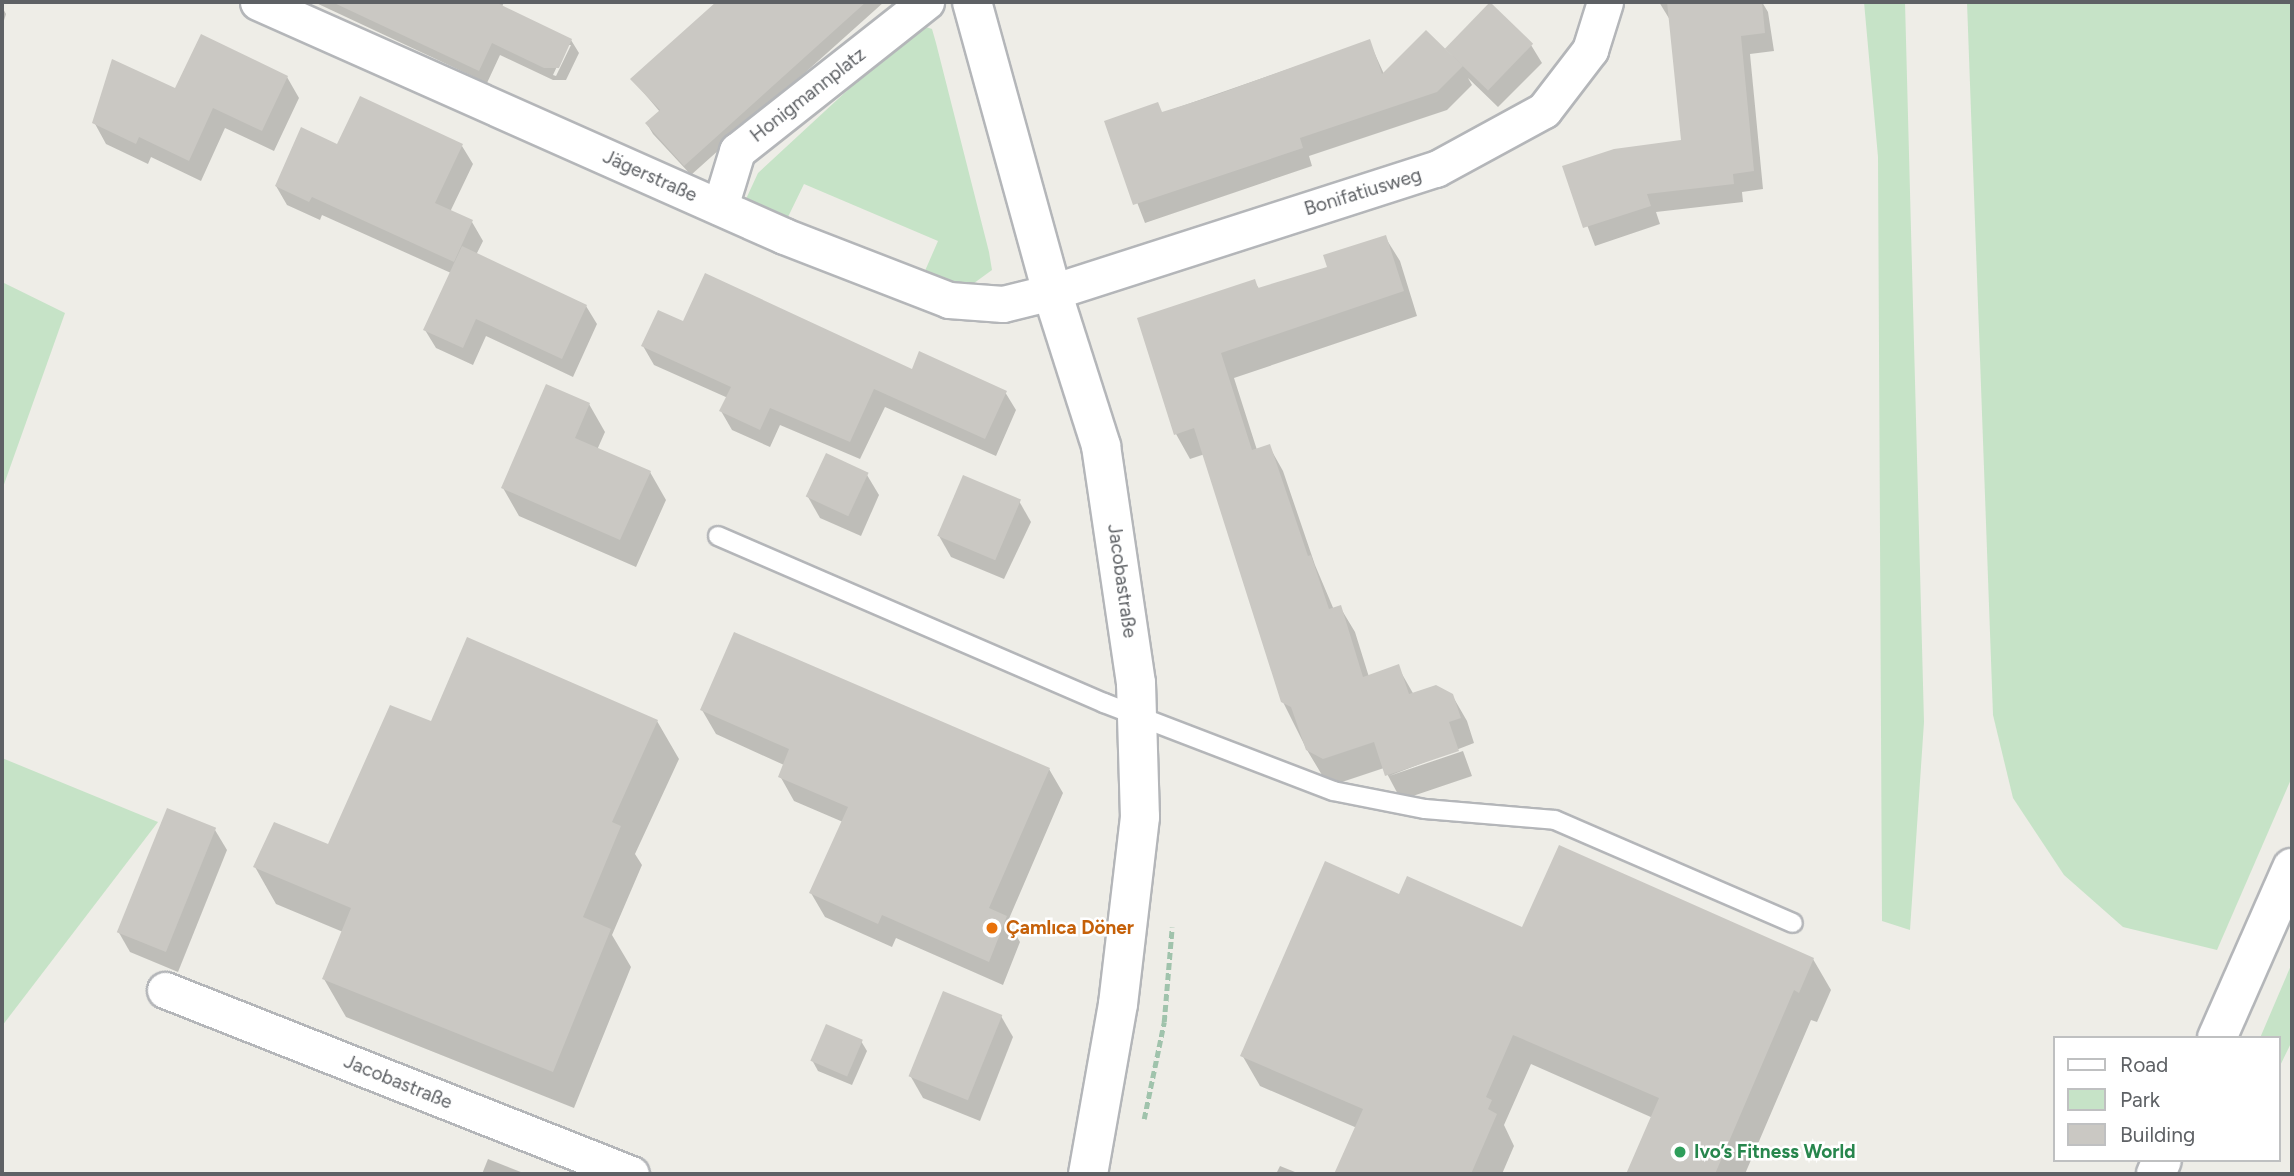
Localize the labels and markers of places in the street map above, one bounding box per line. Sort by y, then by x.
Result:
place label: Çamlıca Döner [1006,917,1134,939]
marker: Çamlıca Döner [984,920,1000,936]
place label: Ivo’s Fitness World [1694,1141,1856,1163]
marker: Ivo’s Fitness World [1672,1144,1688,1160]

